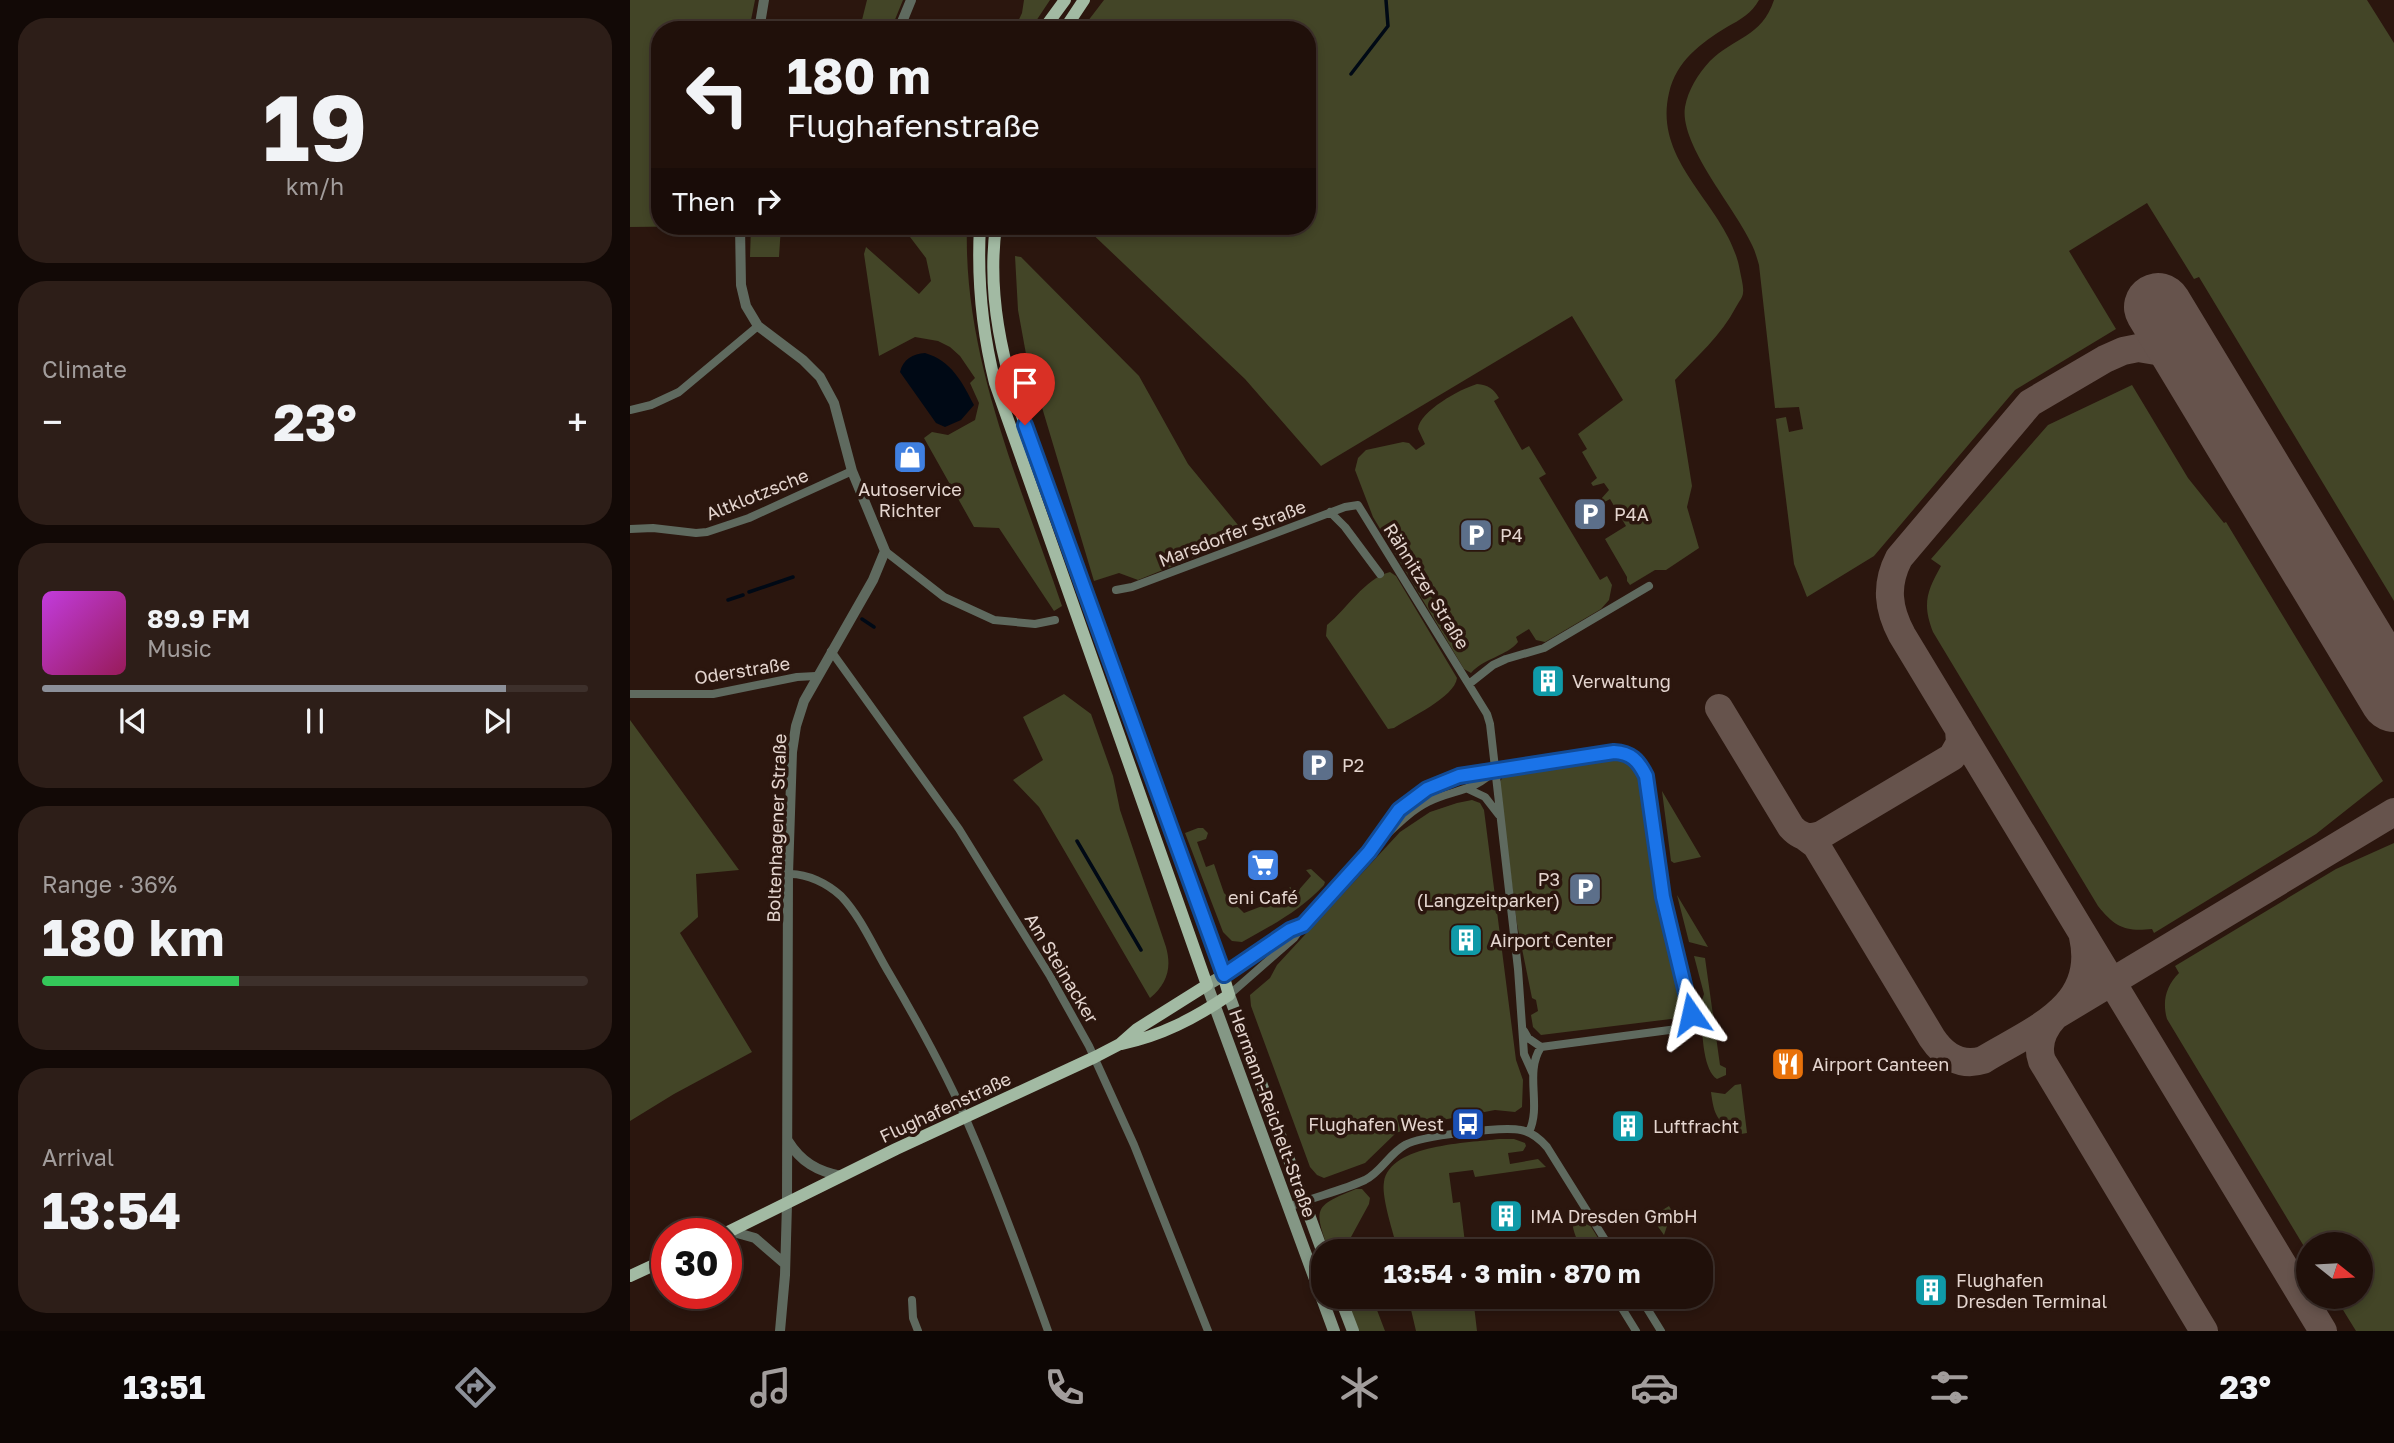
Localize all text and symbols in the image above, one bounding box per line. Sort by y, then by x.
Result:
text: 180 m [787,46,931,105]
icon: left [672,49,763,140]
text: 19 [263,72,367,181]
text: Flughafenstraße [787,106,1040,144]
text: km/h [286,172,344,200]
icon: right [749,182,787,220]
text: Then [672,186,735,217]
pin [995,353,1055,425]
text: Climate [42,355,127,383]
icon: arrive [1006,364,1044,402]
text: 23° [273,390,357,452]
text: − [42,399,63,444]
text: + [567,399,588,444]
shop icon: Autoservice Richter [891,438,929,476]
street label: Altklotzsche [703,463,811,525]
place label: Autoservice Richter [858,478,962,521]
street label: Marsdorfer Straße [1155,495,1309,571]
parking icon: P4A [1571,495,1609,533]
place label: P4A [1614,503,1649,525]
parking icon: P4 [1457,516,1495,554]
street label: Rähnitzer Straße [1379,519,1475,653]
place label: P4 [1500,524,1523,546]
text: 89.9 FM [147,603,250,634]
text: Music [147,634,212,662]
street label: Oderstraße [693,652,791,688]
building icon: Verwaltung [1529,662,1567,700]
place label: Verwaltung [1572,670,1671,692]
icon: previous [114,702,152,740]
icon: pause [296,702,334,740]
icon: next [478,702,516,740]
street label: Boltenhagener Straße [762,733,790,923]
parking icon: P2 [1299,746,1337,784]
place label: P2 [1342,754,1364,776]
supermarket icon: eni Café [1244,846,1282,884]
place label: P3 (Langzeitparker) [1416,868,1560,911]
text: Range · 36% [42,870,177,898]
parking icon: P3 (Langzeitparker) [1566,870,1604,908]
place label: eni Café [1228,886,1298,908]
text: 180 km [42,905,225,967]
street label: Am Steinacker [1021,909,1103,1027]
building icon: Airport Center [1447,921,1485,959]
place label: Airport Center [1490,929,1613,951]
position arrow [1654,977,1728,1051]
street label: Hermann-Reichelt-Straße [1225,1006,1321,1220]
restaurant icon: Airport Canteen [1769,1045,1807,1083]
place label: Airport Canteen [1812,1053,1949,1075]
street label: Flughafenstraße [876,1067,1014,1147]
bus stop icon: Flughafen West [1449,1105,1487,1143]
building icon: Luftfracht [1609,1107,1647,1145]
place label: Flughafen West [1308,1113,1444,1135]
place label: Luftfracht [1653,1115,1739,1137]
text: Arrival [42,1143,114,1171]
text: 13:54 [42,1178,181,1240]
building icon: IMA Dresden GmbH [1487,1197,1525,1235]
place label: IMA Dresden GmbH [1530,1205,1698,1227]
speed limit sign: 30 [651,1218,742,1309]
north arrow [2296,1232,2373,1309]
map controls [2296,1232,2373,1309]
text: 13:54 · 3 min · 870 m [1383,1258,1641,1289]
place label: Flughafen Dresden Terminal [1956,1269,2107,1312]
building icon: Flughafen Dresden Terminal [1912,1271,1950,1309]
icon: directions [451,1363,500,1412]
icon: music [746,1363,795,1412]
icon: phone [1040,1363,1089,1412]
icon: climate [1335,1363,1384,1412]
icon: car [1630,1363,1679,1412]
icon: filters [1925,1363,1974,1412]
text: 13:51 [123,1368,205,1406]
text: 23° [2219,1368,2271,1406]

